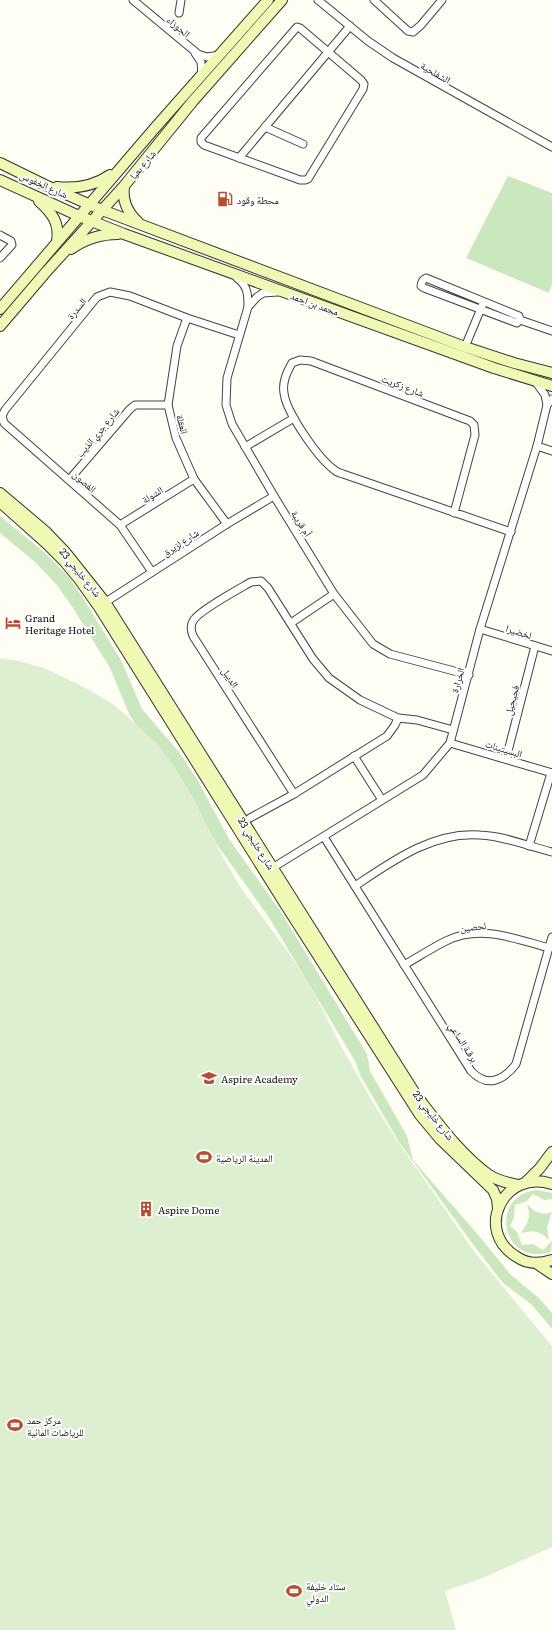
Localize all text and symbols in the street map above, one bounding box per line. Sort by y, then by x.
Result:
street label: الجوزاء [164,12,194,40]
street label: الشفلحية [418,57,454,87]
street label: شارع بعيا [125,146,159,182]
street label: شارع الخفوس [18,167,71,201]
fuel station icon: محطة وقود [216,190,234,208]
place label: محطة وقود [237,192,279,207]
street label: محمد بن احمد [289,287,342,319]
street label: السدرة [63,294,89,322]
street label: شارع زكريت [379,370,427,400]
street label: شارع جري الذيب [72,404,124,461]
street label: العقلة [173,413,193,435]
street label: الغصون [70,466,100,496]
street label: الشولة [139,482,165,506]
street label: أم قريبة [287,507,316,540]
street label: شارع لزيرق [159,524,202,559]
street label: شارع خليجي 23 [55,544,106,601]
place label: Grand Heritage Hotel [25,610,95,637]
hotel icon: Grand Heritage Hotel [4,614,22,632]
street label: لخضيرا [504,620,534,642]
street label: الديبل [219,664,243,690]
street label: الخرارة [446,666,468,694]
street label: فحيحيل [500,683,522,717]
street label: البسيتينات [484,735,524,761]
street label: شارع خليجي 23 [234,814,279,873]
street label: لحصين [459,917,487,935]
street label: برقـة الساعي [444,1019,483,1066]
school or university icon: Aspire Academy [200,1069,218,1087]
place label: Aspire Academy [221,1071,298,1086]
street label: شارع خليجي 23 [409,1087,458,1144]
sports icon: المدينة الرياضية [195,1148,213,1166]
place label: المدينة الرياضية [216,1150,273,1165]
building icon: Aspire Dome [137,1200,155,1218]
place label: Aspire Dome [158,1202,219,1217]
place label: مركز حمد للرياضات المائية [27,1412,84,1439]
sports icon: مركز حمد للرياضات المائية [6,1416,24,1434]
place label: ستاد خليفة الدولي [306,1578,346,1606]
sports icon: ستاد خليفة الدولي [285,1582,303,1600]

